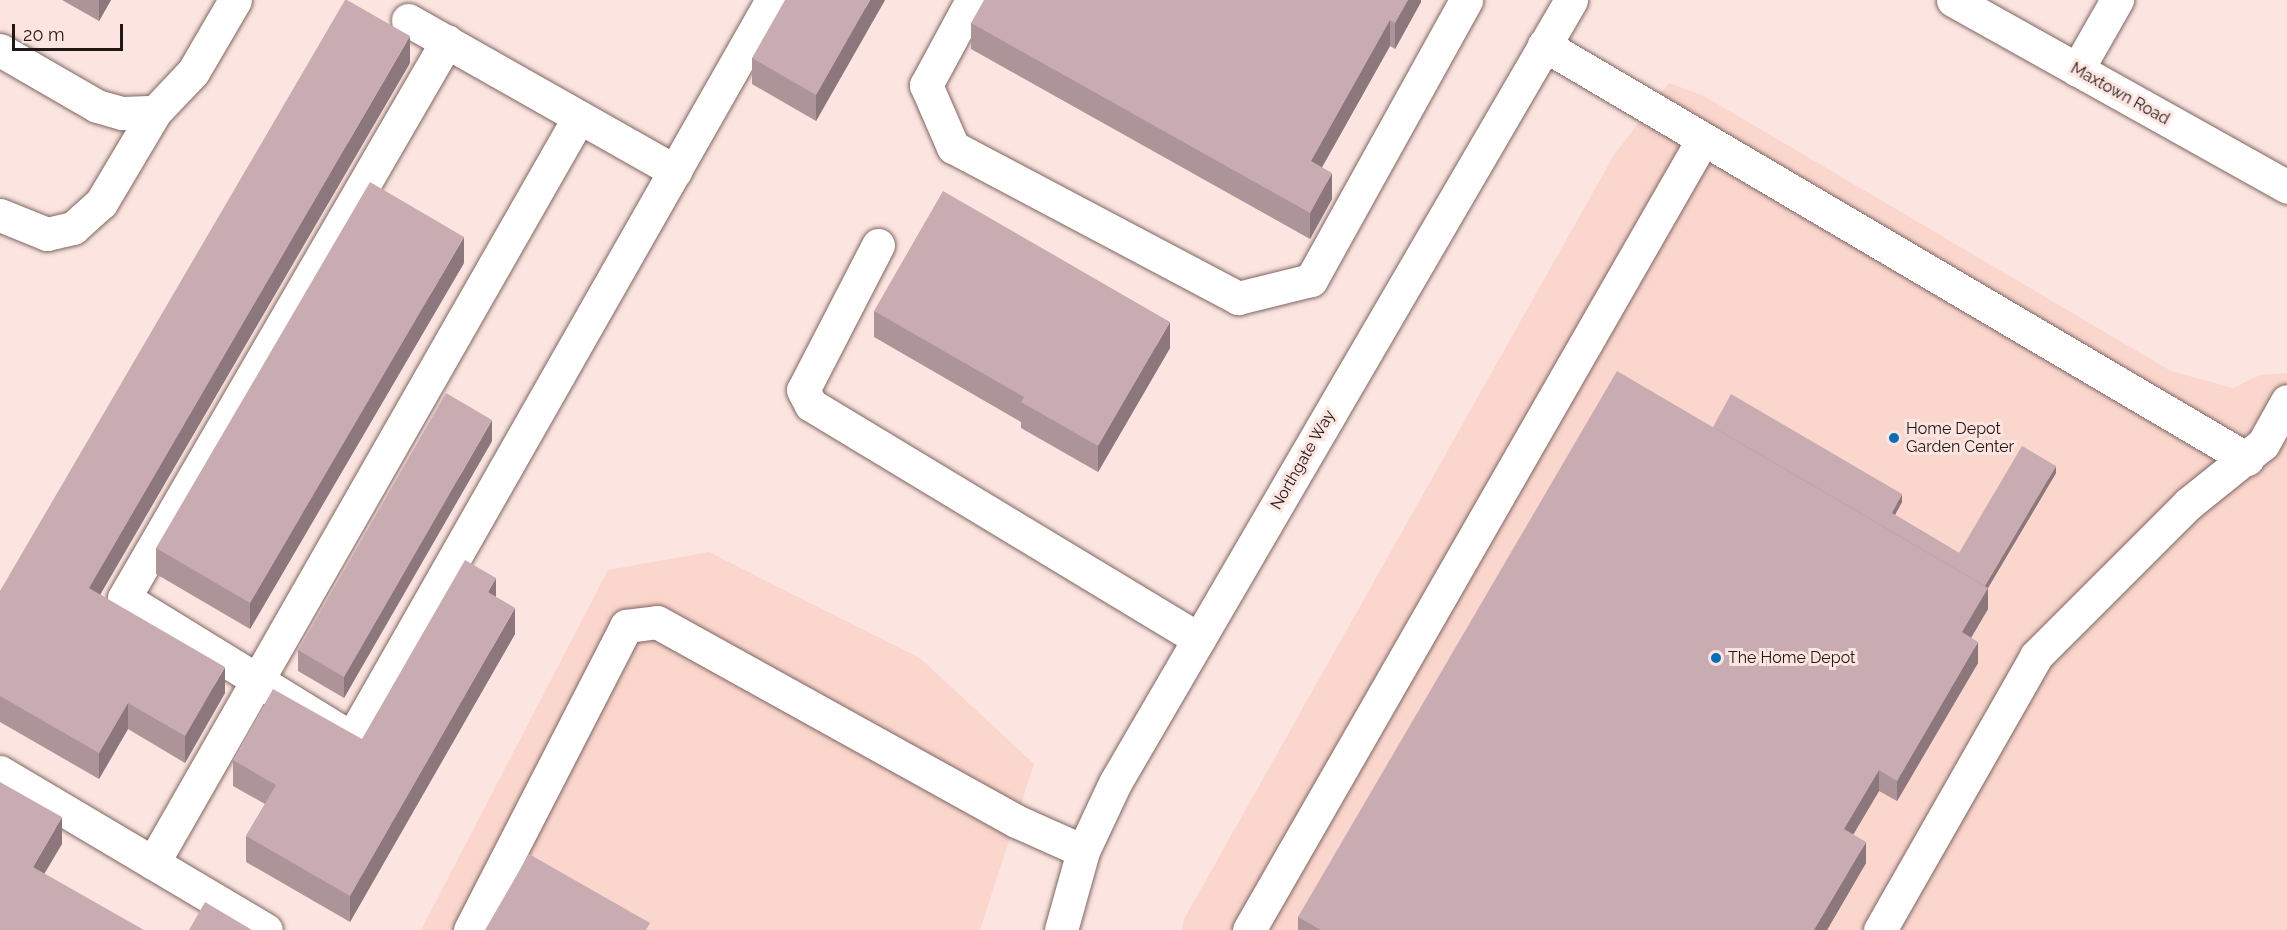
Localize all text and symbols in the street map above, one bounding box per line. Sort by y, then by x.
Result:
scale bar [15,12,126,50]
text: 20 m [23,24,65,45]
street label: Maxtown Road [2067,59,2173,129]
street label: Northgate Way [1267,407,1339,513]
place label: Home Depot Garden Center [1906,419,2014,457]
marker: Home Depot Garden Center [1887,431,1901,445]
place label: The Home Depot [1728,648,1855,668]
marker: The Home Depot [1709,651,1723,665]

